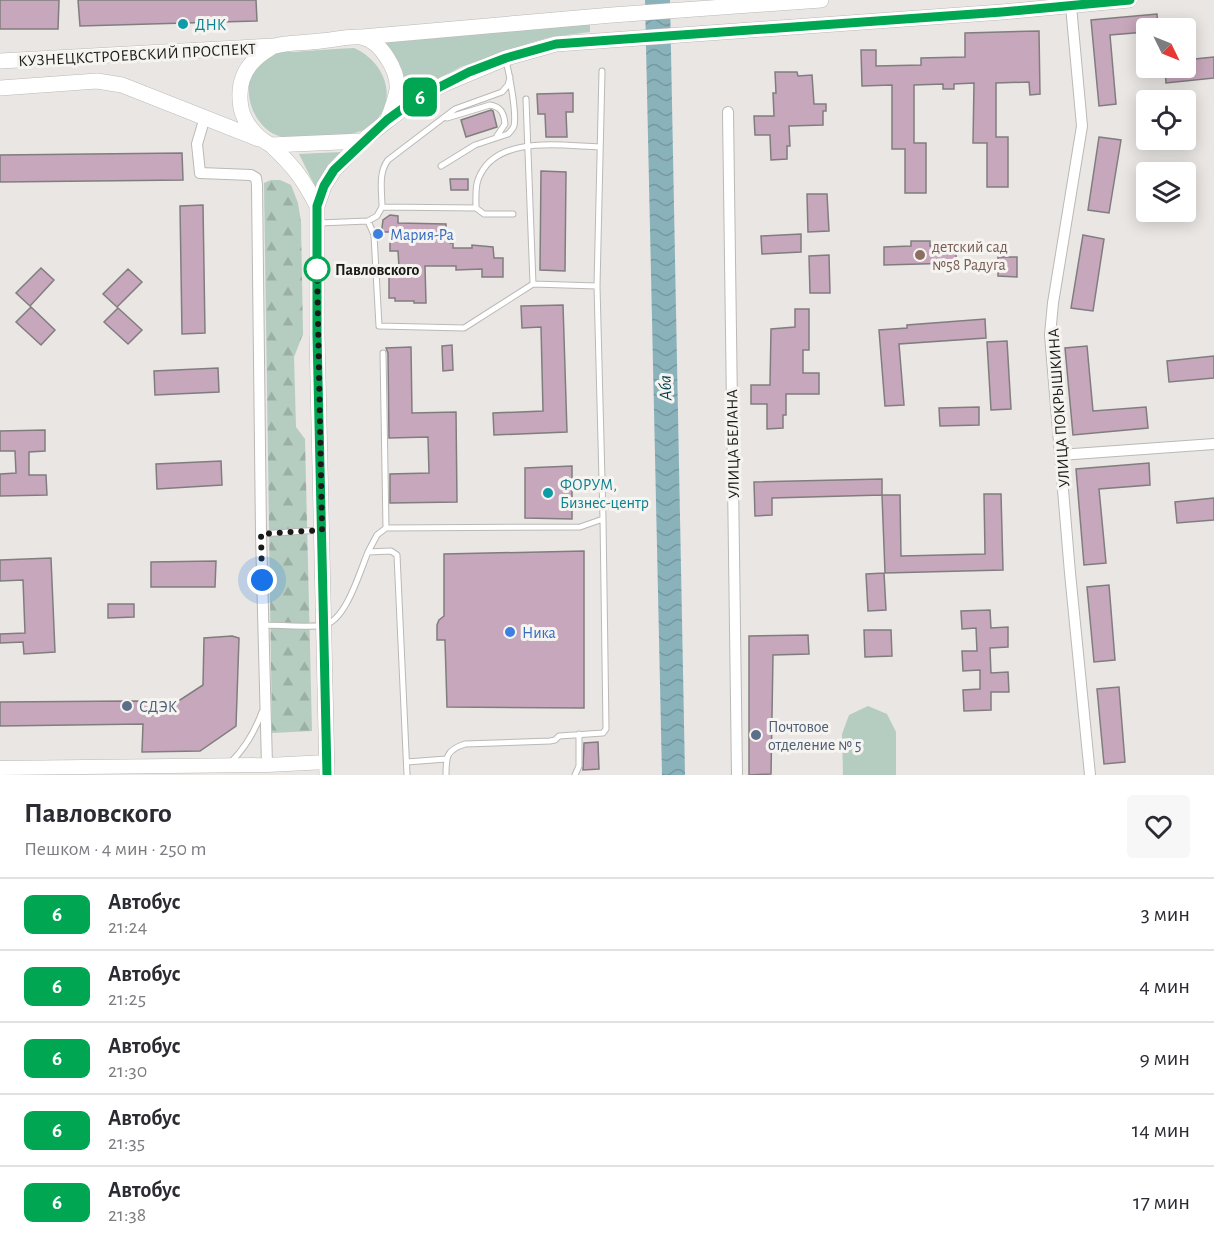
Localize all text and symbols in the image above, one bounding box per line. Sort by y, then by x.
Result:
marker: ДНК [176,17,190,31]
place label: ДНК [195,17,226,33]
north arrow [1136,18,1196,78]
map controls [1136,18,1196,222]
street label: КУЗНЕЦКСТРОЕВСКИЙ ПРОСПЕКТ [18,40,257,69]
line badge: 6 [400,78,440,116]
text: 6 [415,87,425,108]
button: locate [1136,90,1196,150]
button: layers [1136,162,1196,222]
marker: Мария-Ра [371,227,385,241]
place label: Мария-Ра [390,227,454,243]
place label: детский сад №58 Радуга [932,239,1008,274]
marker: детский сад №58 Радуга [913,248,927,262]
marker: Павловского [304,256,330,282]
place label: Павловского [335,262,420,278]
street label: УЛИЦА ПОКРЫШКИНА [1045,327,1073,488]
water label: Аба [657,375,675,402]
street label: УЛИЦА БЕЛАНА [724,388,742,499]
place label: ФОРУМ, Бизнес-центр [560,477,649,511]
marker: ФОРУМ, Бизнес-центр [541,486,555,500]
your location [247,565,277,595]
marker: Ника [503,625,517,639]
place label: Ника [522,625,556,641]
marker: СДЭК [120,699,134,713]
place label: СДЭК [139,699,177,715]
place label: Почтовое отделение № 5 [768,719,861,753]
marker: Почтовое отделение № 5 [749,728,763,742]
button: heart [1127,795,1190,858]
text: Павловского [24,800,172,828]
text: Пешком · 4 мин · 250 m [24,839,206,859]
text: Автобус [108,891,181,913]
text: 3 мин [1141,903,1190,925]
text: 6 [52,904,62,925]
text: 21:24 [108,917,147,937]
text: Автобус [108,963,181,985]
text: 4 мин [1139,975,1190,997]
text: 6 [52,976,62,997]
text: 21:25 [108,989,146,1009]
text: Автобус [108,1035,181,1057]
text: 9 мин [1139,1047,1190,1069]
text: 6 [52,1048,62,1069]
text: 21:30 [108,1061,147,1081]
text: Автобус [108,1107,181,1129]
text: 14 мин [1132,1119,1190,1141]
text: 6 [52,1120,62,1141]
text: 21:35 [108,1133,145,1153]
text: Автобус [108,1179,181,1201]
text: 17 мин [1133,1191,1190,1213]
text: 6 [52,1192,62,1213]
text: 21:38 [108,1205,146,1225]

